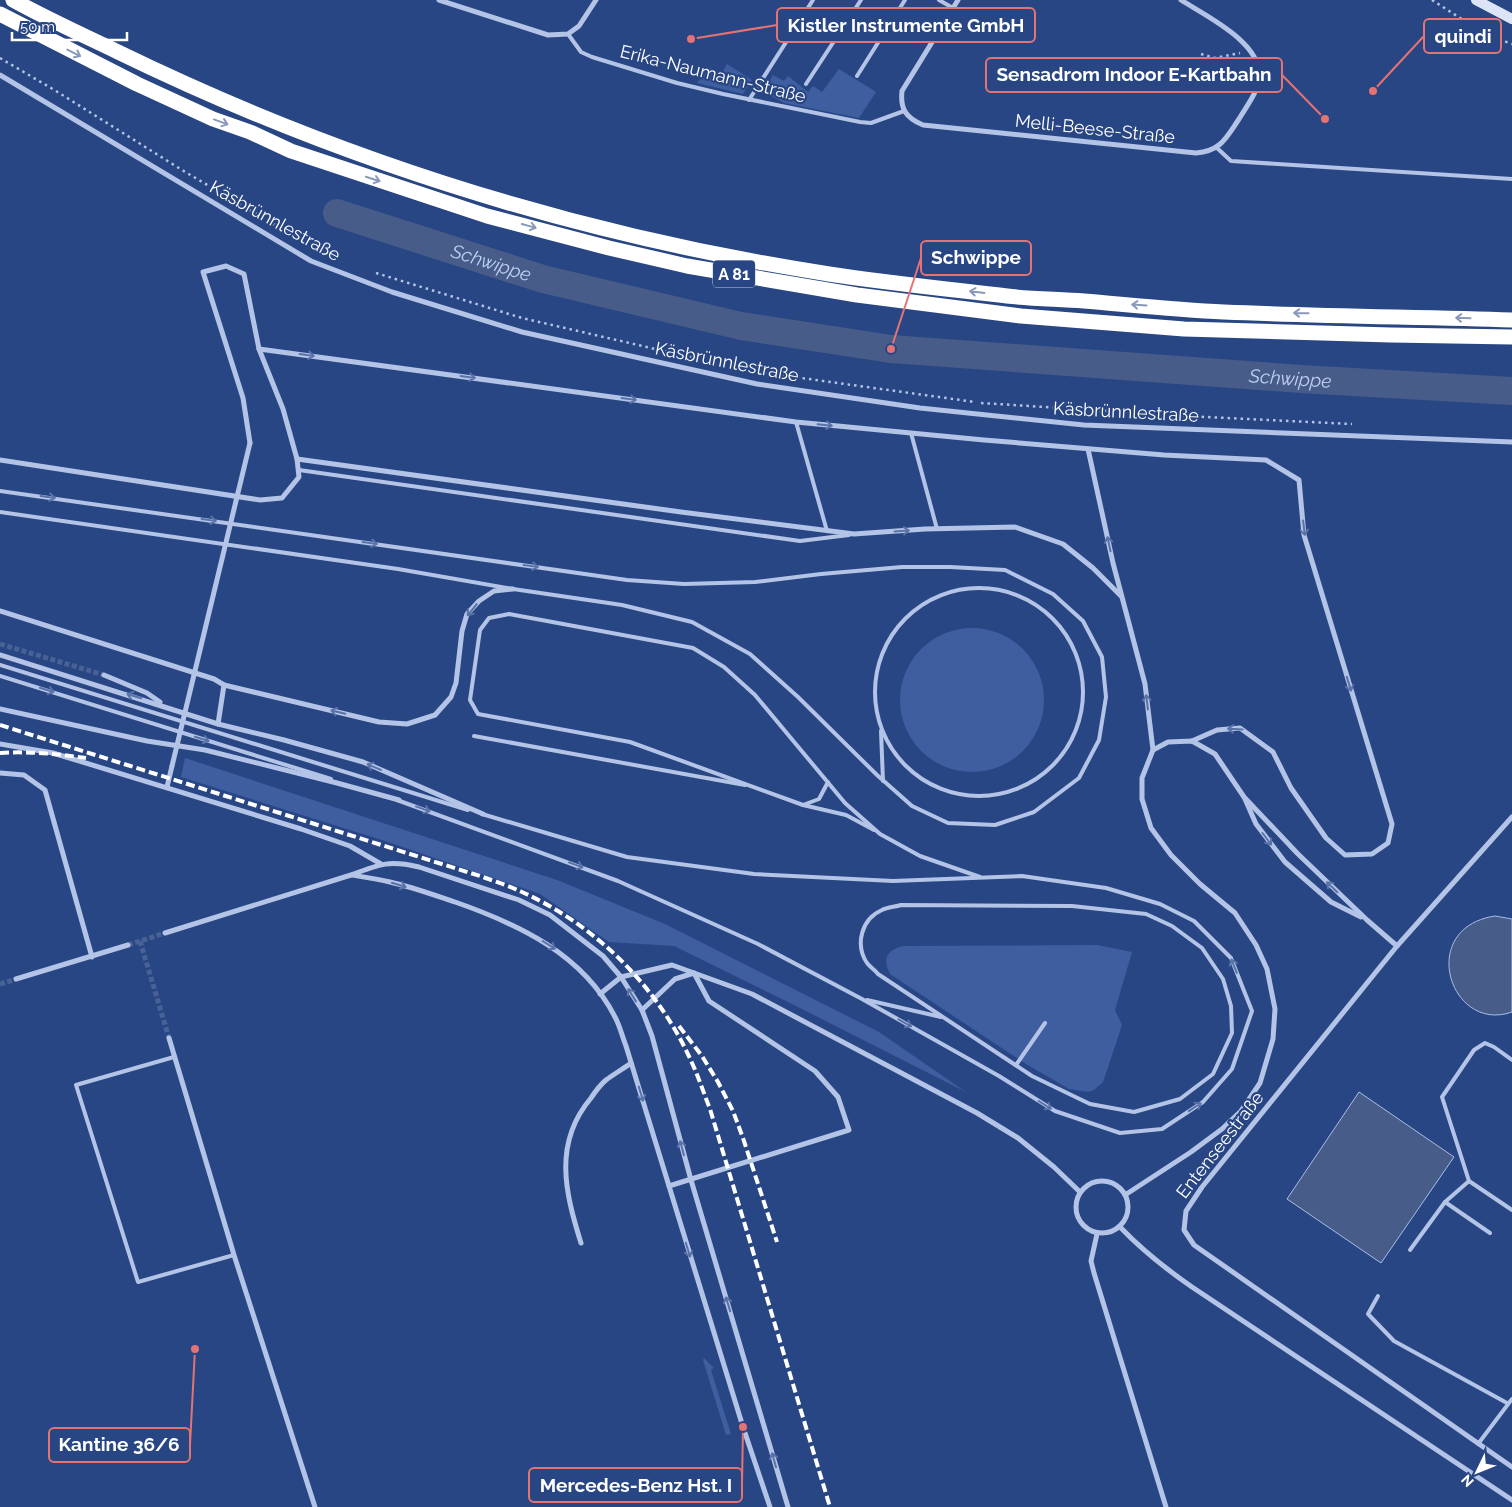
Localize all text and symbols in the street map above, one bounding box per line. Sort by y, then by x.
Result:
callout: Kistler Instrumente GmbH [777,8,1035,42]
scale bar [12,10,128,42]
text: Kistler Instrumente GmbH [788,14,1024,36]
text: 50 m [20,18,55,36]
callout: quindi [1424,19,1501,53]
text: quindi [1434,25,1492,47]
street label: Erika-Naumann-Straße [618,40,809,107]
one-way arrow [66,49,81,58]
callout: Sensadrom Indoor E-Kartbahn [986,58,1282,92]
text: Sensadrom Indoor E-Kartbahn [996,63,1272,85]
street label: Melli-Beese-Straße [1014,110,1177,147]
one-way arrow [213,118,229,127]
one-way arrow [365,175,381,184]
street label: Käsbrünnlestraße [206,176,345,265]
one-way arrow [520,222,536,231]
water label: Schwippe [448,239,534,286]
callout: Schwippe [921,241,1031,275]
text: Schwippe [931,246,1021,268]
road number: A 81 [713,260,755,288]
one-way arrow [969,287,985,297]
one-way arrow [1131,301,1147,310]
one-way arrow [1293,308,1310,318]
one-way arrow [1456,314,1472,323]
street label: Käsbrünnlestraße [653,337,801,386]
one-way arrow [299,351,315,361]
water label: Schwippe [1247,364,1332,392]
one-way arrow [460,372,476,382]
one-way arrow [621,394,637,404]
street label: Käsbrünnlestraße [1053,397,1200,426]
one-way arrow [817,420,833,430]
one-way arrow [40,493,56,503]
one-way arrow [201,516,217,526]
one-way arrow [1299,520,1309,536]
one-way arrow [894,526,910,536]
one-way arrow [1103,537,1113,553]
one-way arrow [362,539,378,549]
one-way arrow [523,561,539,571]
one-way arrow [466,603,477,616]
one-way arrow [1345,676,1355,692]
one-way arrow [38,686,54,696]
one-way arrow [127,691,143,700]
one-way arrow [1142,694,1152,710]
one-way arrow [331,707,347,716]
one-way arrow [1227,725,1243,734]
one-way arrow [193,734,209,744]
one-way arrow [367,761,382,771]
one-way arrow [415,805,430,814]
one-way arrow [1262,832,1273,845]
one-way arrow [568,861,583,870]
one-way arrow [391,880,407,890]
one-way arrow [1325,881,1338,893]
one-way arrow [542,941,556,951]
one-way arrow [1229,959,1238,974]
one-way arrow [627,988,637,1002]
one-way arrow [897,1019,912,1028]
one-way arrow [636,1086,646,1102]
street label: Entenseestraße [1172,1087,1268,1202]
one-way arrow [1038,1100,1052,1110]
one-way arrow [1188,1102,1202,1112]
one-way arrow [677,1141,687,1157]
one-way arrow [684,1241,694,1257]
one-way arrow [722,1297,732,1313]
callout: Kantine 36/6 [49,1428,190,1462]
text: Kantine 36/6 [58,1433,180,1455]
north arrow [1452,1447,1502,1497]
one-way arrow [768,1453,778,1469]
callout: Mercedes-Benz Hst. I [529,1468,742,1502]
text: N [1458,1472,1477,1490]
text: Mercedes-Benz Hst. I [540,1474,732,1496]

